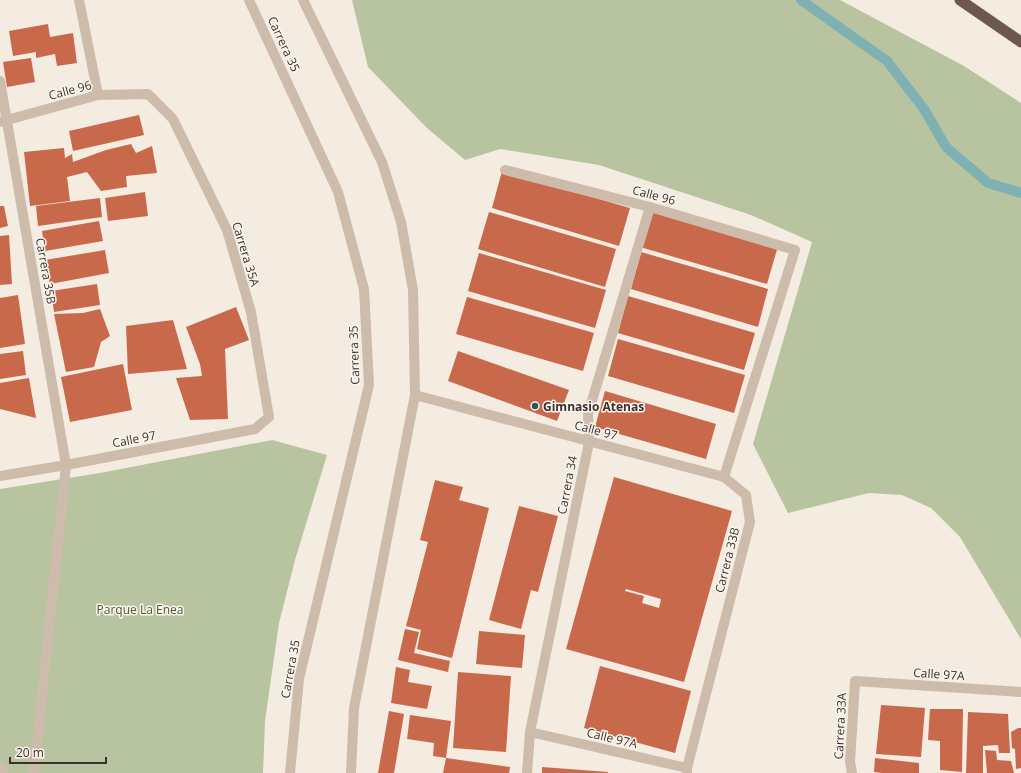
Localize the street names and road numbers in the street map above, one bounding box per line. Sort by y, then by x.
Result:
street label: Carrera 35 [264,14,304,75]
street label: Calle 96 [47,76,94,104]
street label: Calle 96 [631,181,678,209]
street label: Carrera 35A [228,220,264,289]
street label: Carrera 35B [32,237,60,306]
street label: Carrera 35 [344,325,364,385]
street label: Calle 97 [573,416,620,444]
street label: Calle 97 [111,426,157,452]
street label: Carrera 34 [553,454,581,516]
street label: Carrera 33B [711,525,743,595]
street label: Carrera 35 [276,638,304,700]
street label: Calle 97A [913,664,966,684]
street label: Carrera 33A [830,692,850,760]
street label: Calle 97A [585,724,639,752]

